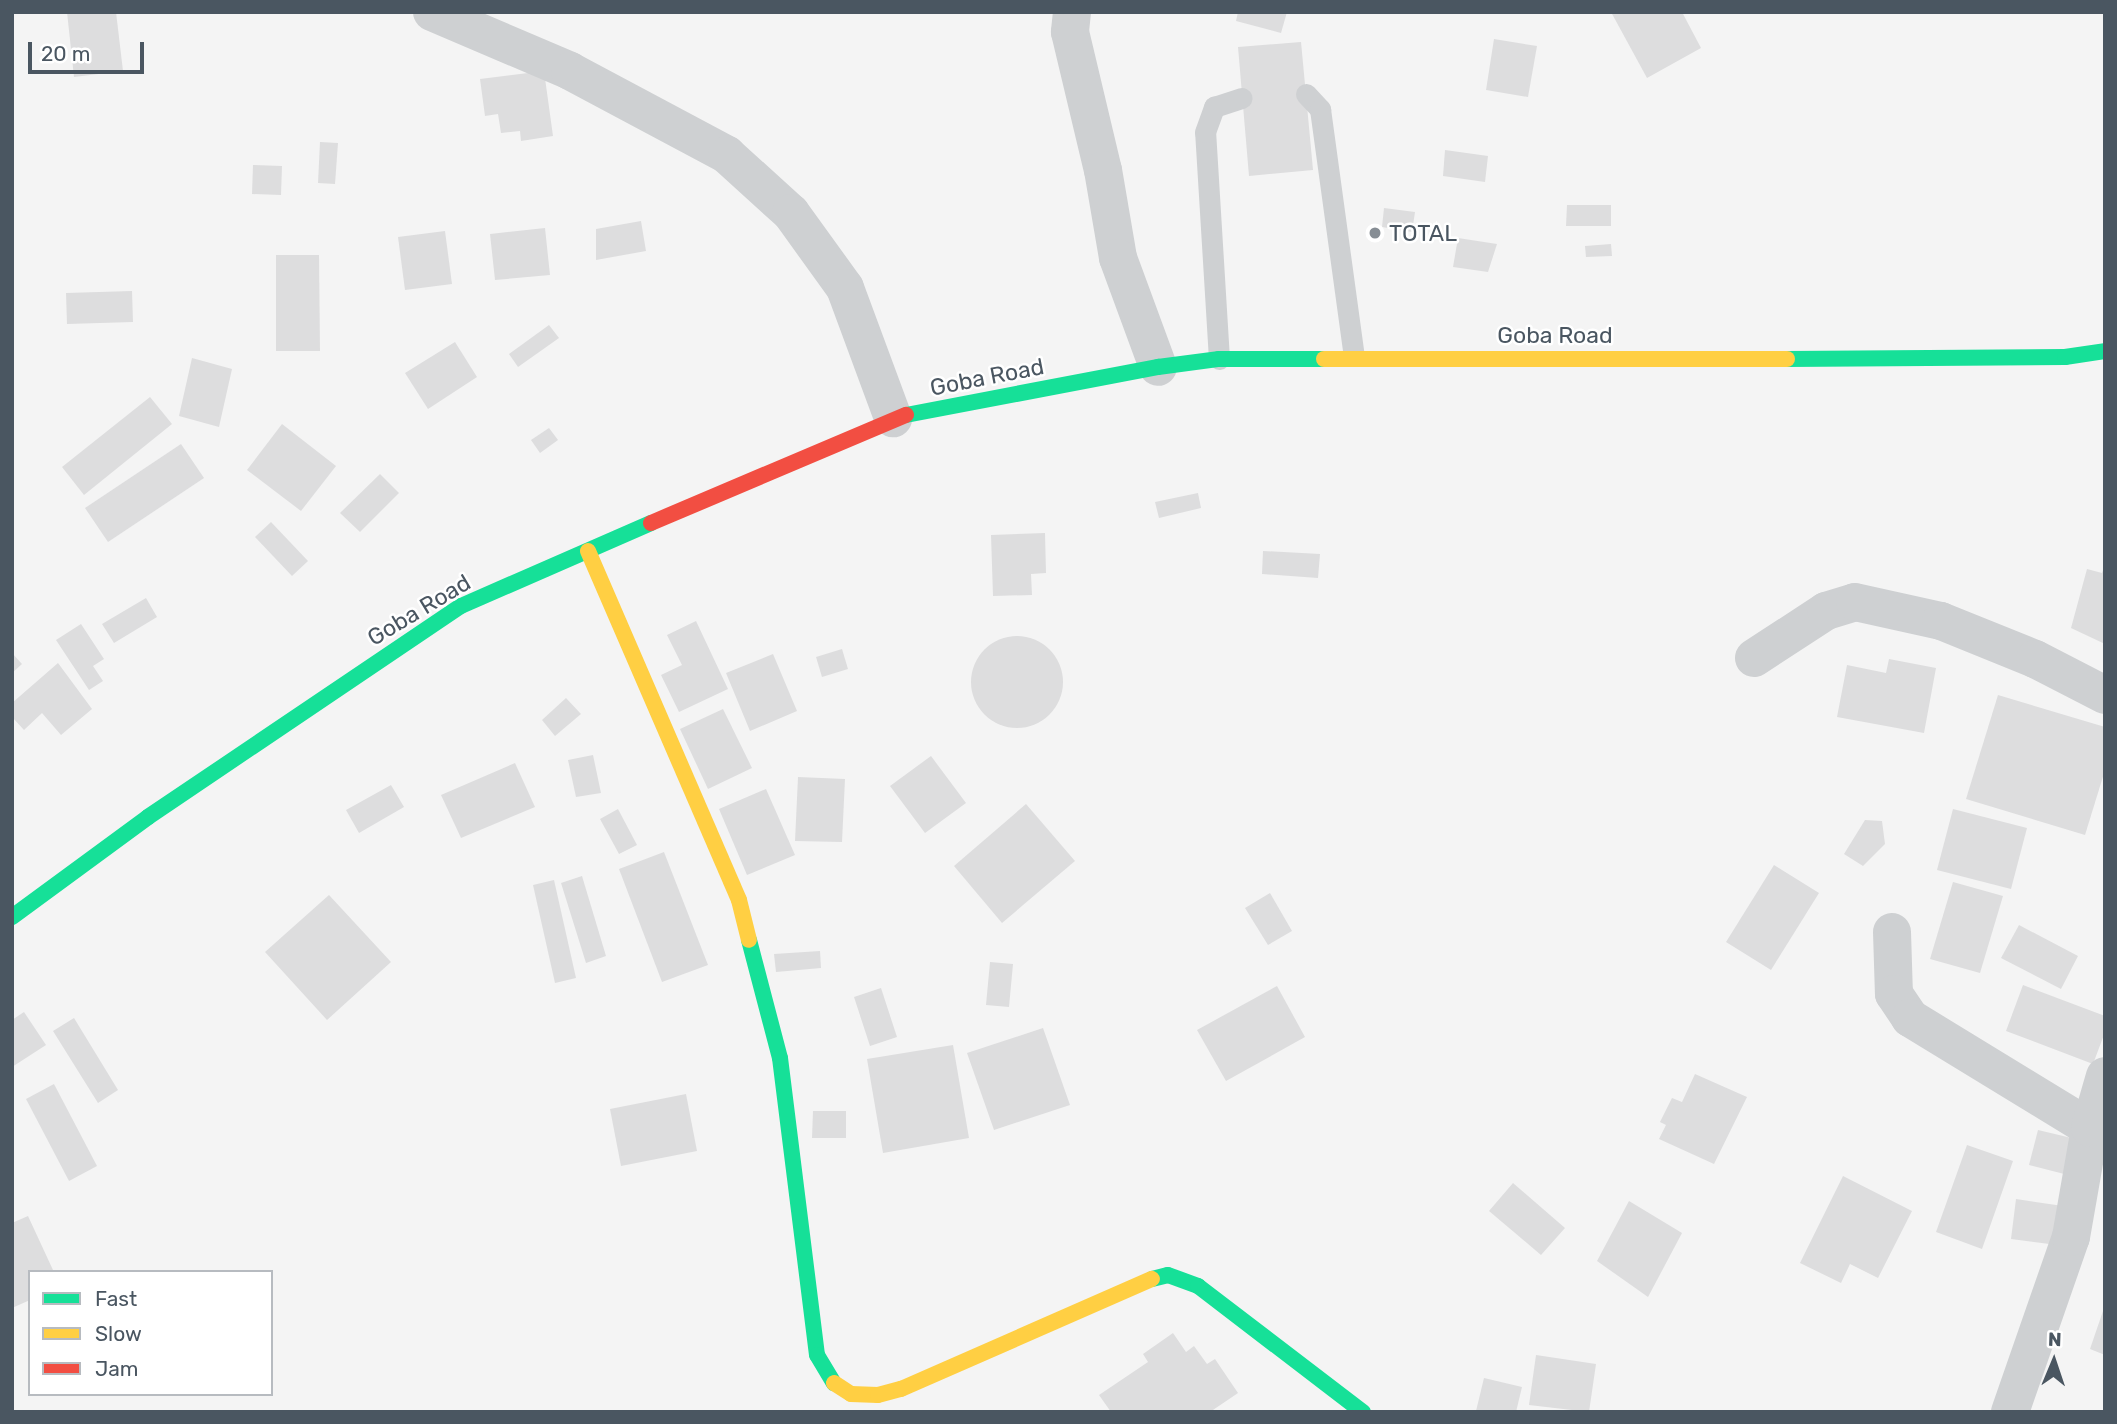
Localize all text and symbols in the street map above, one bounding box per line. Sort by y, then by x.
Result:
scale bar [32,28,147,72]
text: 20 m [41,41,90,66]
place label: TOTAL [1389,219,1457,247]
marker: TOTAL [1367,225,1383,241]
street label: Goba Road [1497,321,1613,349]
street label: Goba Road [928,352,1046,402]
street label: Goba Road [362,568,476,652]
legend [28,1270,273,1396]
text: Fast [95,1286,137,1311]
text: Slow [95,1321,142,1346]
north arrow [2019,1326,2089,1396]
text: N [2048,1328,2062,1351]
text: Jam [95,1356,139,1381]

